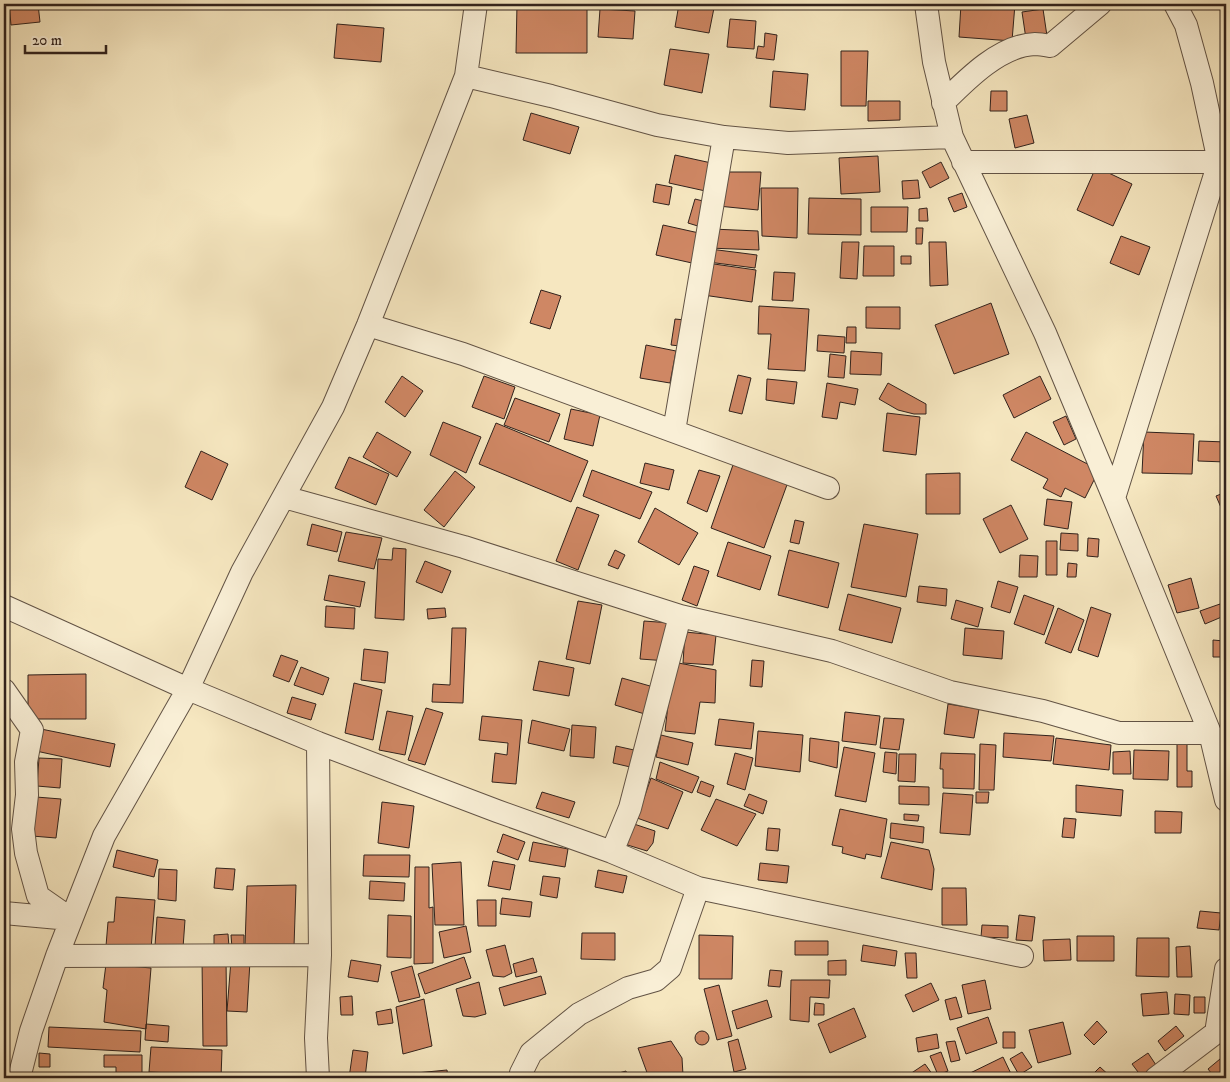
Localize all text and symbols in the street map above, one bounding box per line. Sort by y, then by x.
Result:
scale bar [25,22,106,54]
text: 20 m [32,31,62,50]

